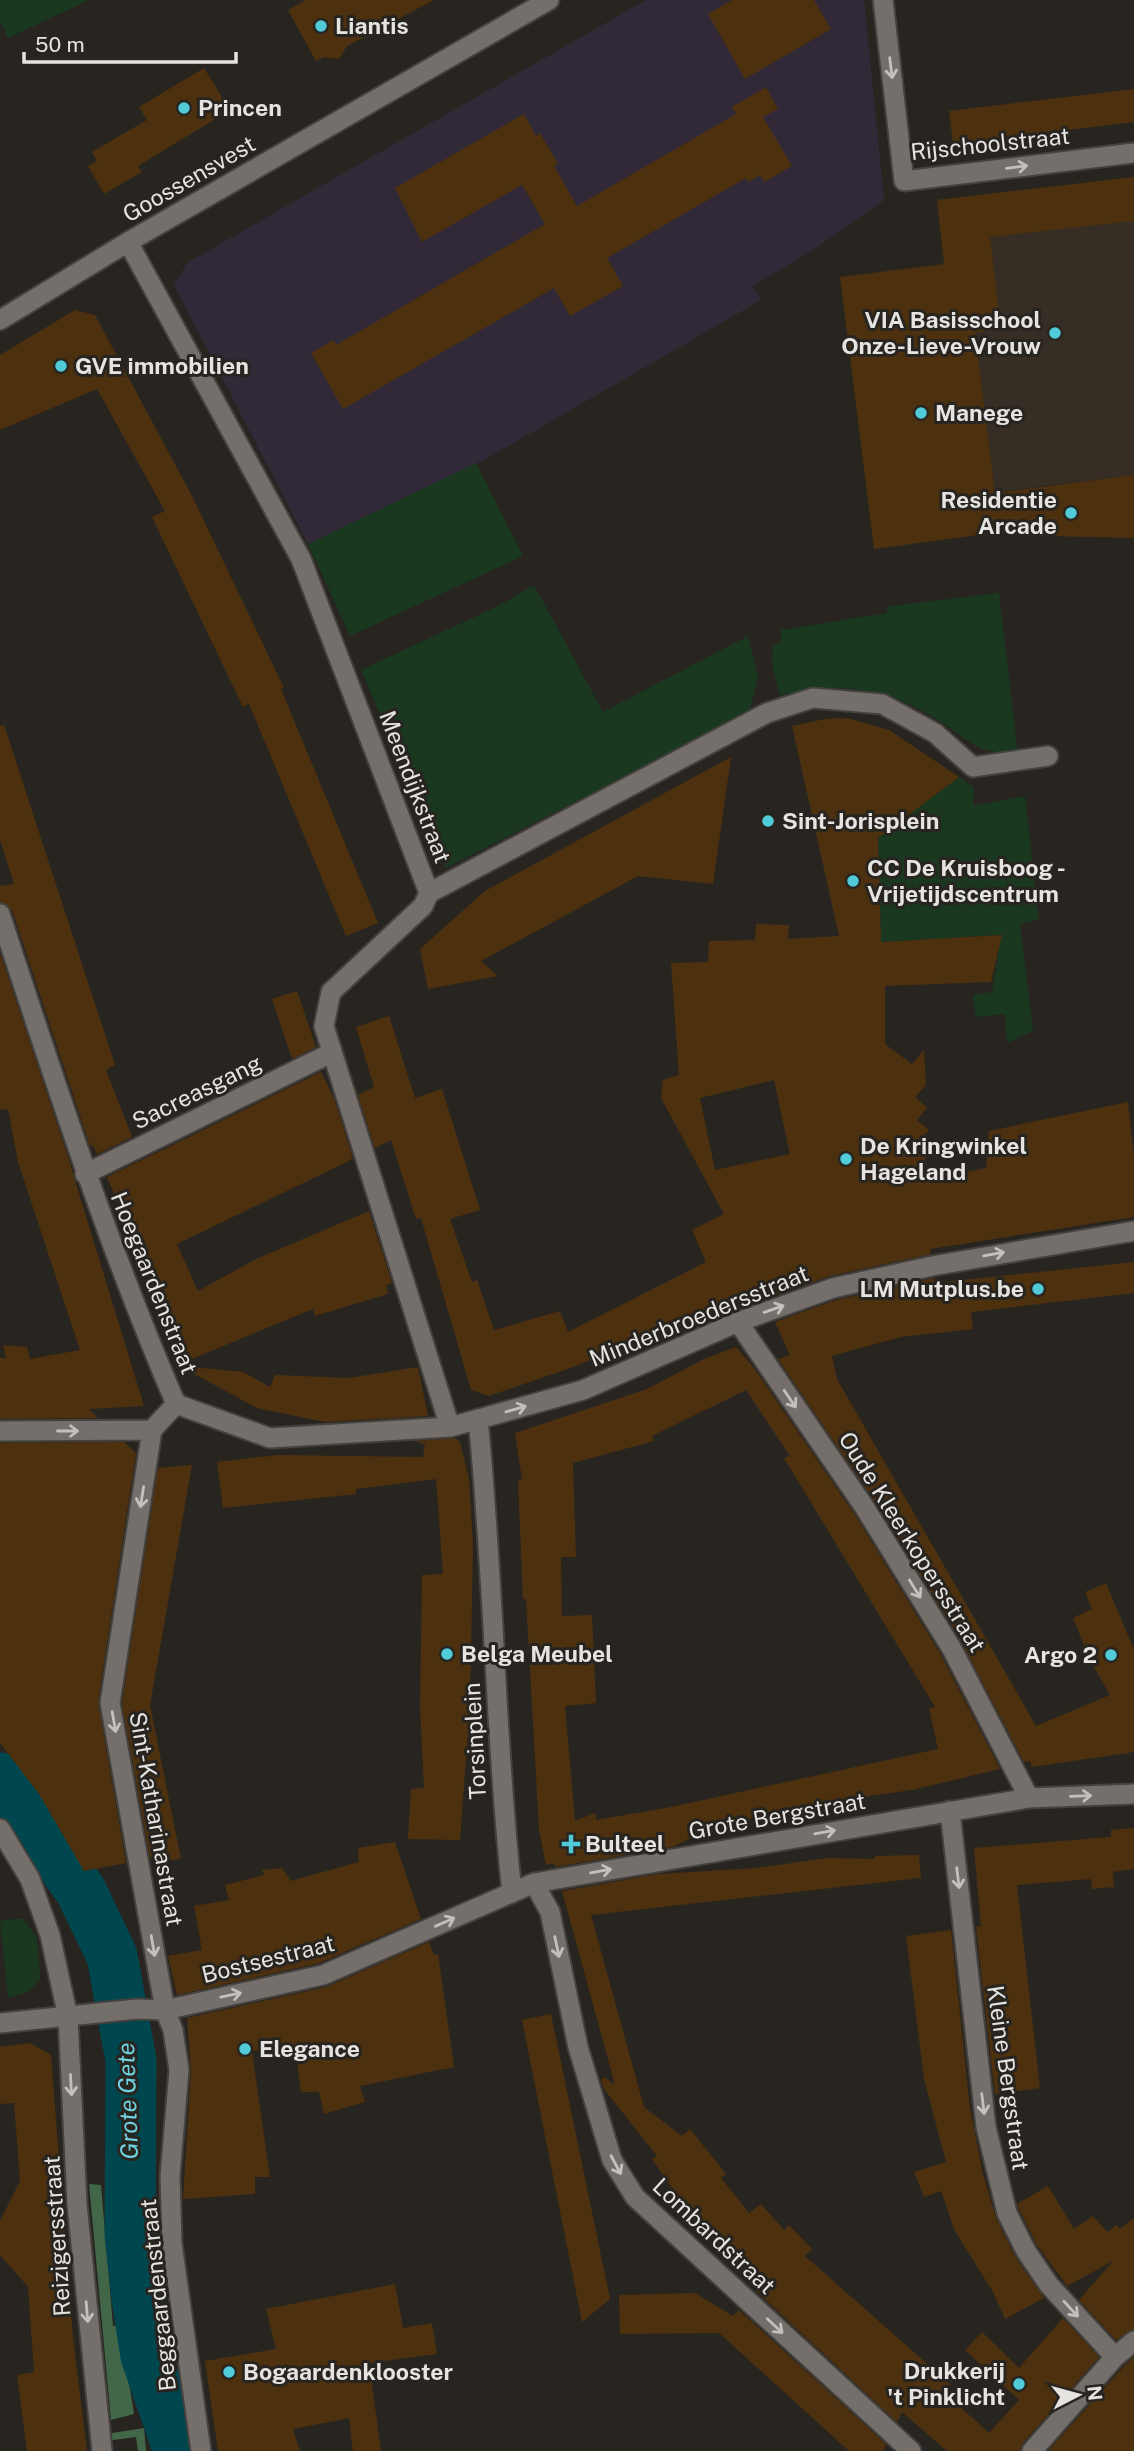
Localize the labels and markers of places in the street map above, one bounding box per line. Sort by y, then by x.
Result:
place label: Liantis [335,12,409,39]
marker: Liantis [313,18,329,34]
place label: Princen [198,94,282,121]
marker: Princen [176,100,192,116]
place label: VIA Basisschool Onze-Lieve-Vrouw [841,306,1041,359]
marker: VIA Basisschool Onze-Lieve-Vrouw [1047,325,1063,341]
place label: GVE immobilien [75,352,249,379]
marker: GVE immobilien [53,358,69,374]
place label: Manege [935,399,1023,426]
marker: Manege [913,405,929,421]
place label: Residentie Arcade [940,486,1057,539]
marker: Residentie Arcade [1063,505,1079,521]
place label: Sint-Jorisplein [782,807,939,834]
marker: Sint-Jorisplein [760,813,776,829]
place label: CC De Kruisboog - Vrijetijdscentrum [867,854,1066,907]
marker: CC De Kruisboog - Vrijetijdscentrum [845,873,861,889]
place label: De Kringwinkel Hageland [860,1132,1027,1185]
marker: De Kringwinkel Hageland [838,1151,854,1167]
place label: LM Mutplus.be [859,1275,1024,1302]
marker: LM Mutplus.be [1030,1281,1046,1297]
place label: Belga Meubel [461,1640,613,1667]
place label: Argo 2 [1024,1641,1097,1668]
marker: Belga Meubel [439,1646,455,1662]
marker: Argo 2 [1103,1647,1119,1663]
place label: Bulteel [585,1830,665,1857]
marker: Bulteel [563,1836,579,1852]
place label: Elegance [259,2035,360,2062]
marker: Elegance [237,2041,253,2057]
place label: Drukkerij 't Pinklicht [887,2357,1005,2410]
place label: Bogaardenklooster [243,2358,453,2385]
marker: Bogaardenklooster [221,2364,237,2380]
marker: Drukkerij 't Pinklicht [1011,2376,1027,2392]

